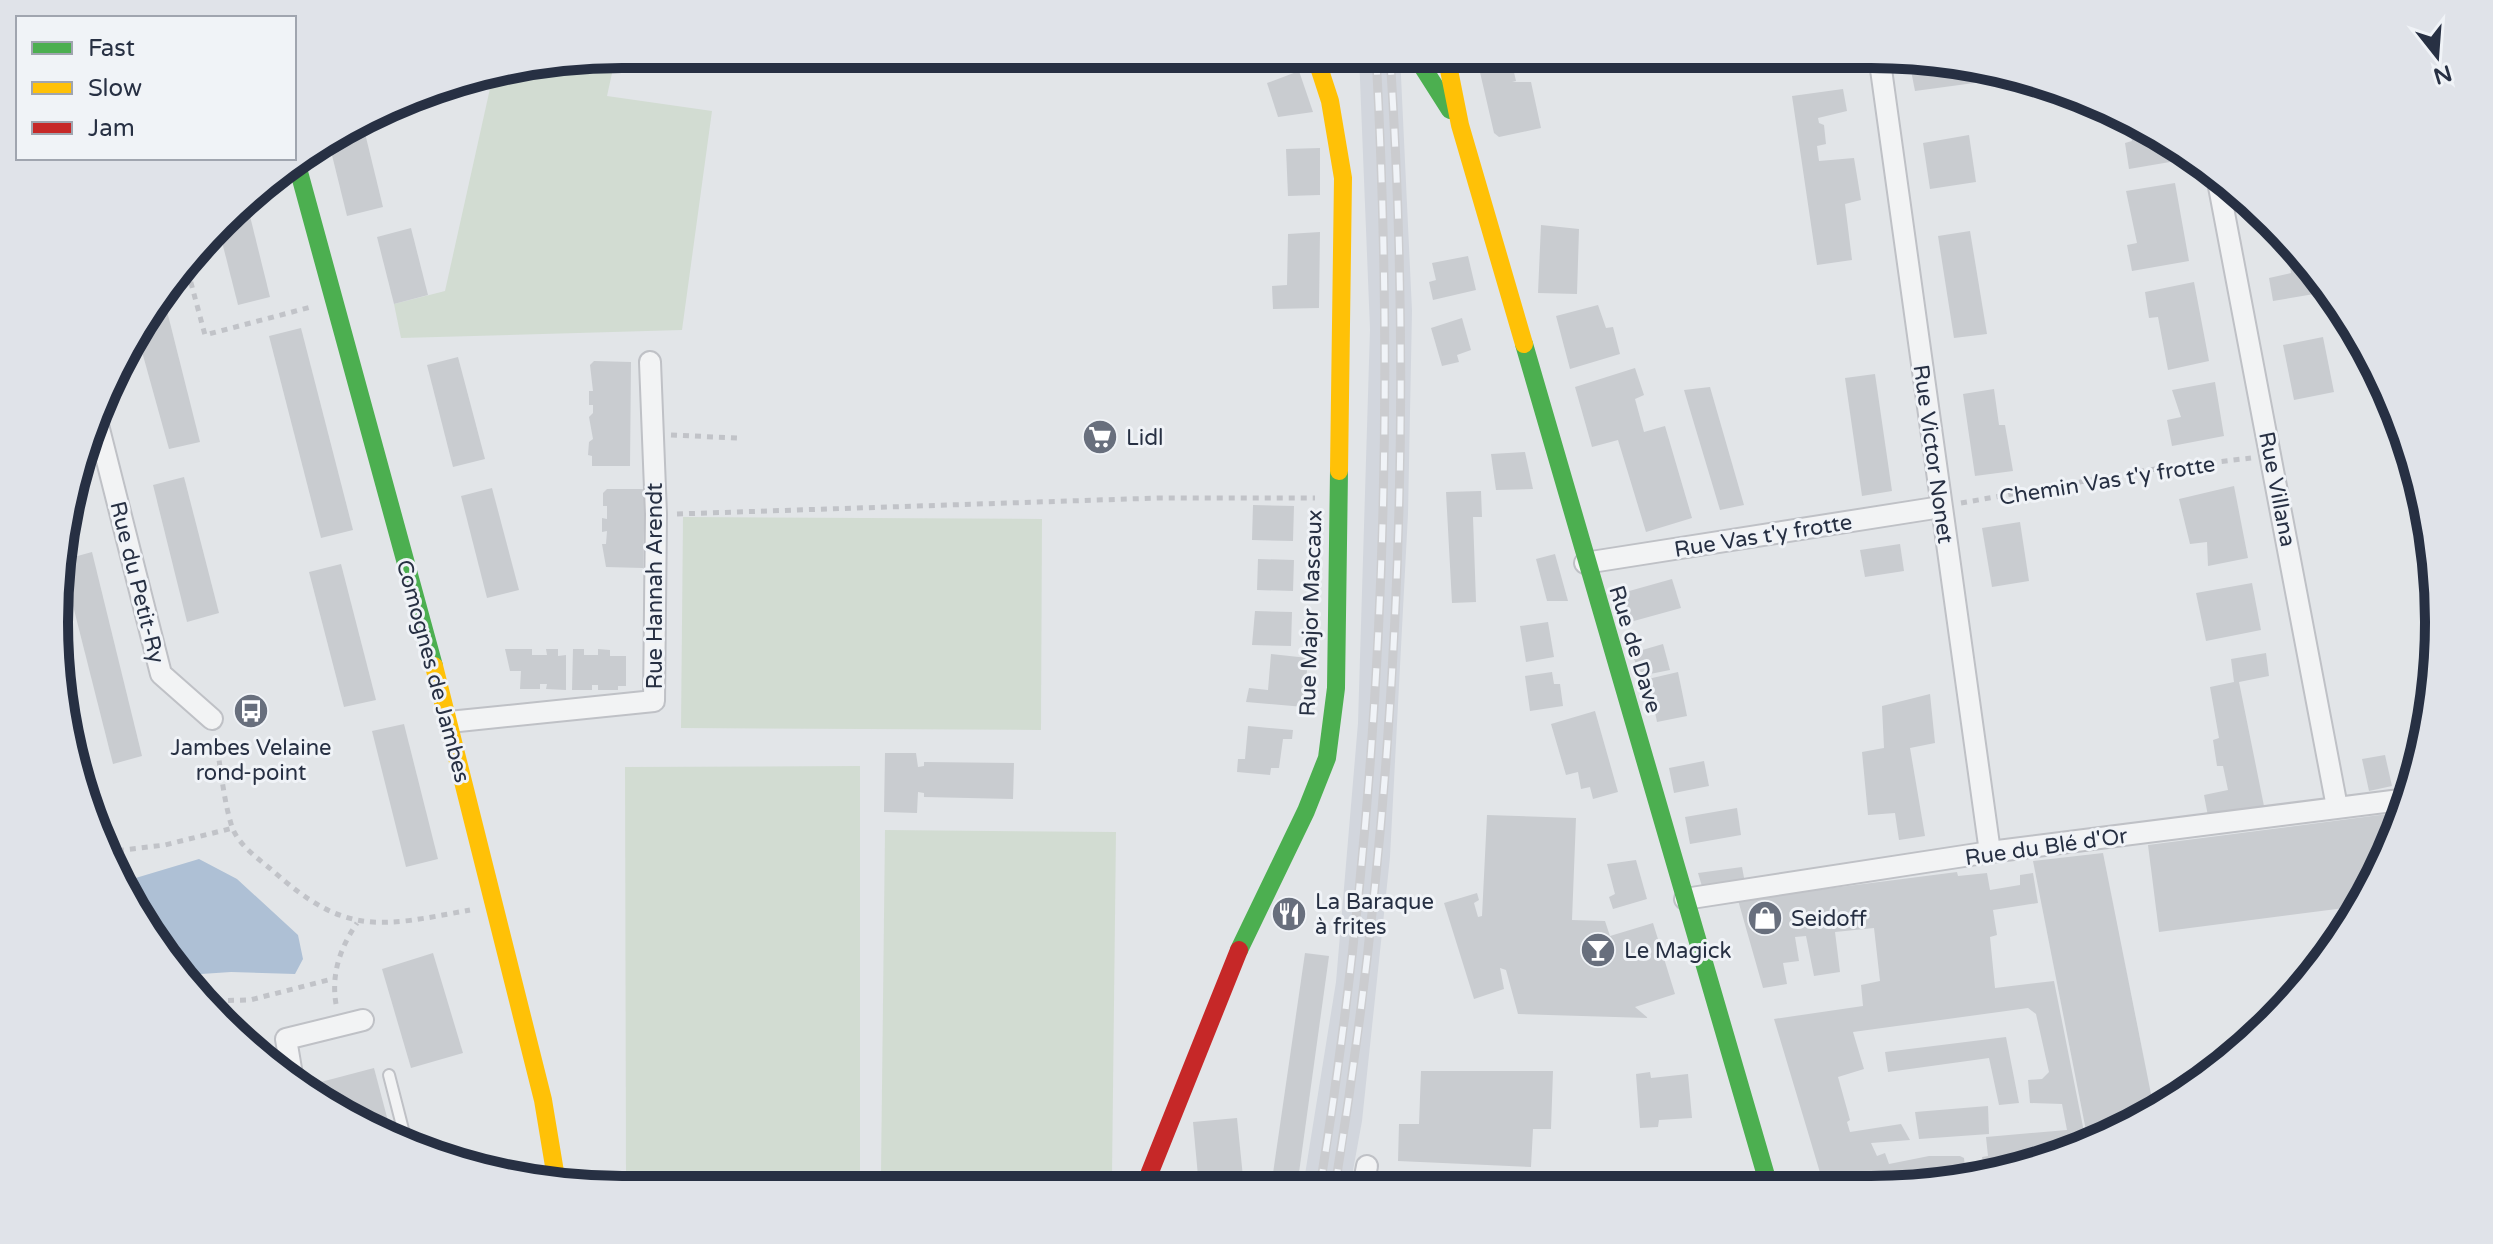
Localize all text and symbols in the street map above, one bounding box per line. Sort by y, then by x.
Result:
legend [16,16,296,160]
north arrow [2397,16,2477,96]
text: Fast [88,34,135,63]
text: N [2430,59,2455,89]
text: Slow [88,74,142,103]
text: Jam [88,114,135,143]
street label: Rue Victor Nonet [1908,363,1958,545]
supermarket icon: Lidl [1081,418,1119,456]
place label: Lidl [1126,425,1164,451]
street label: Rue Villana [2253,429,2301,549]
street label: Chemin Vas t'y frotte [1997,451,2217,511]
street label: Rue Hannah Arendt [642,483,668,690]
street label: Rue du Petit-Ry [104,499,170,666]
street label: Rue Major Mascaux [1294,509,1328,717]
street label: Rue Vas t'y frotte [1672,509,1854,563]
street label: Comognes de Jambes [391,557,475,786]
street label: Rue de Dave [1603,583,1667,716]
bus stop icon: Jambes Velaine rond-point [232,692,270,730]
place label: Jambes Velaine rond-point [170,735,332,786]
street label: Rue du Blé d'Or [1963,823,2130,871]
place label: La Baraque à frites [1315,889,1434,940]
restaurant icon: La Baraque à frites [1270,895,1308,933]
shop icon: Seidoff [1746,899,1784,937]
place label: Seidoff [1791,906,1867,932]
bar icon: Le Magick [1579,931,1617,969]
place label: Le Magick [1624,938,1732,964]

